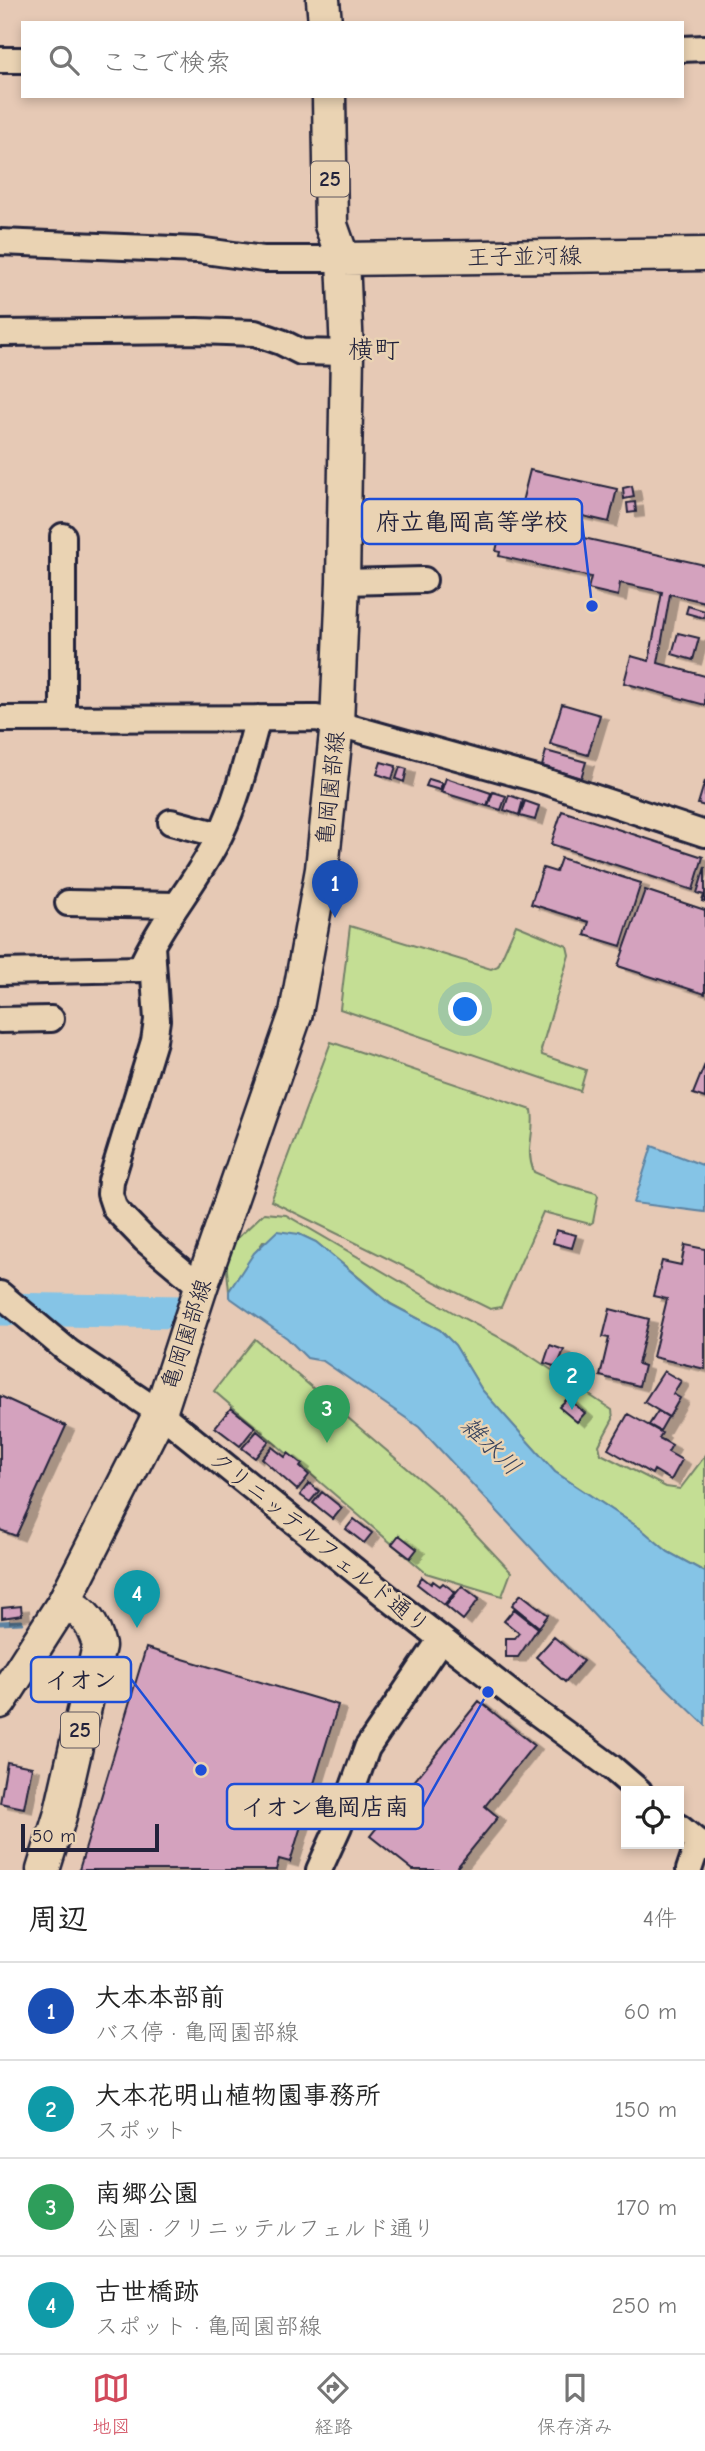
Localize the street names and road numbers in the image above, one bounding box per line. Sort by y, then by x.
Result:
road number: 25 [311,162,349,196]
street label: 王子並河線 [466,242,582,271]
street label: 亀岡園部線 [311,729,350,847]
street label: 亀岡園部線 [156,1275,217,1393]
street label: クリニッテルフェルド通り [204,1445,435,1639]
road number: 25 [61,1712,99,1748]

